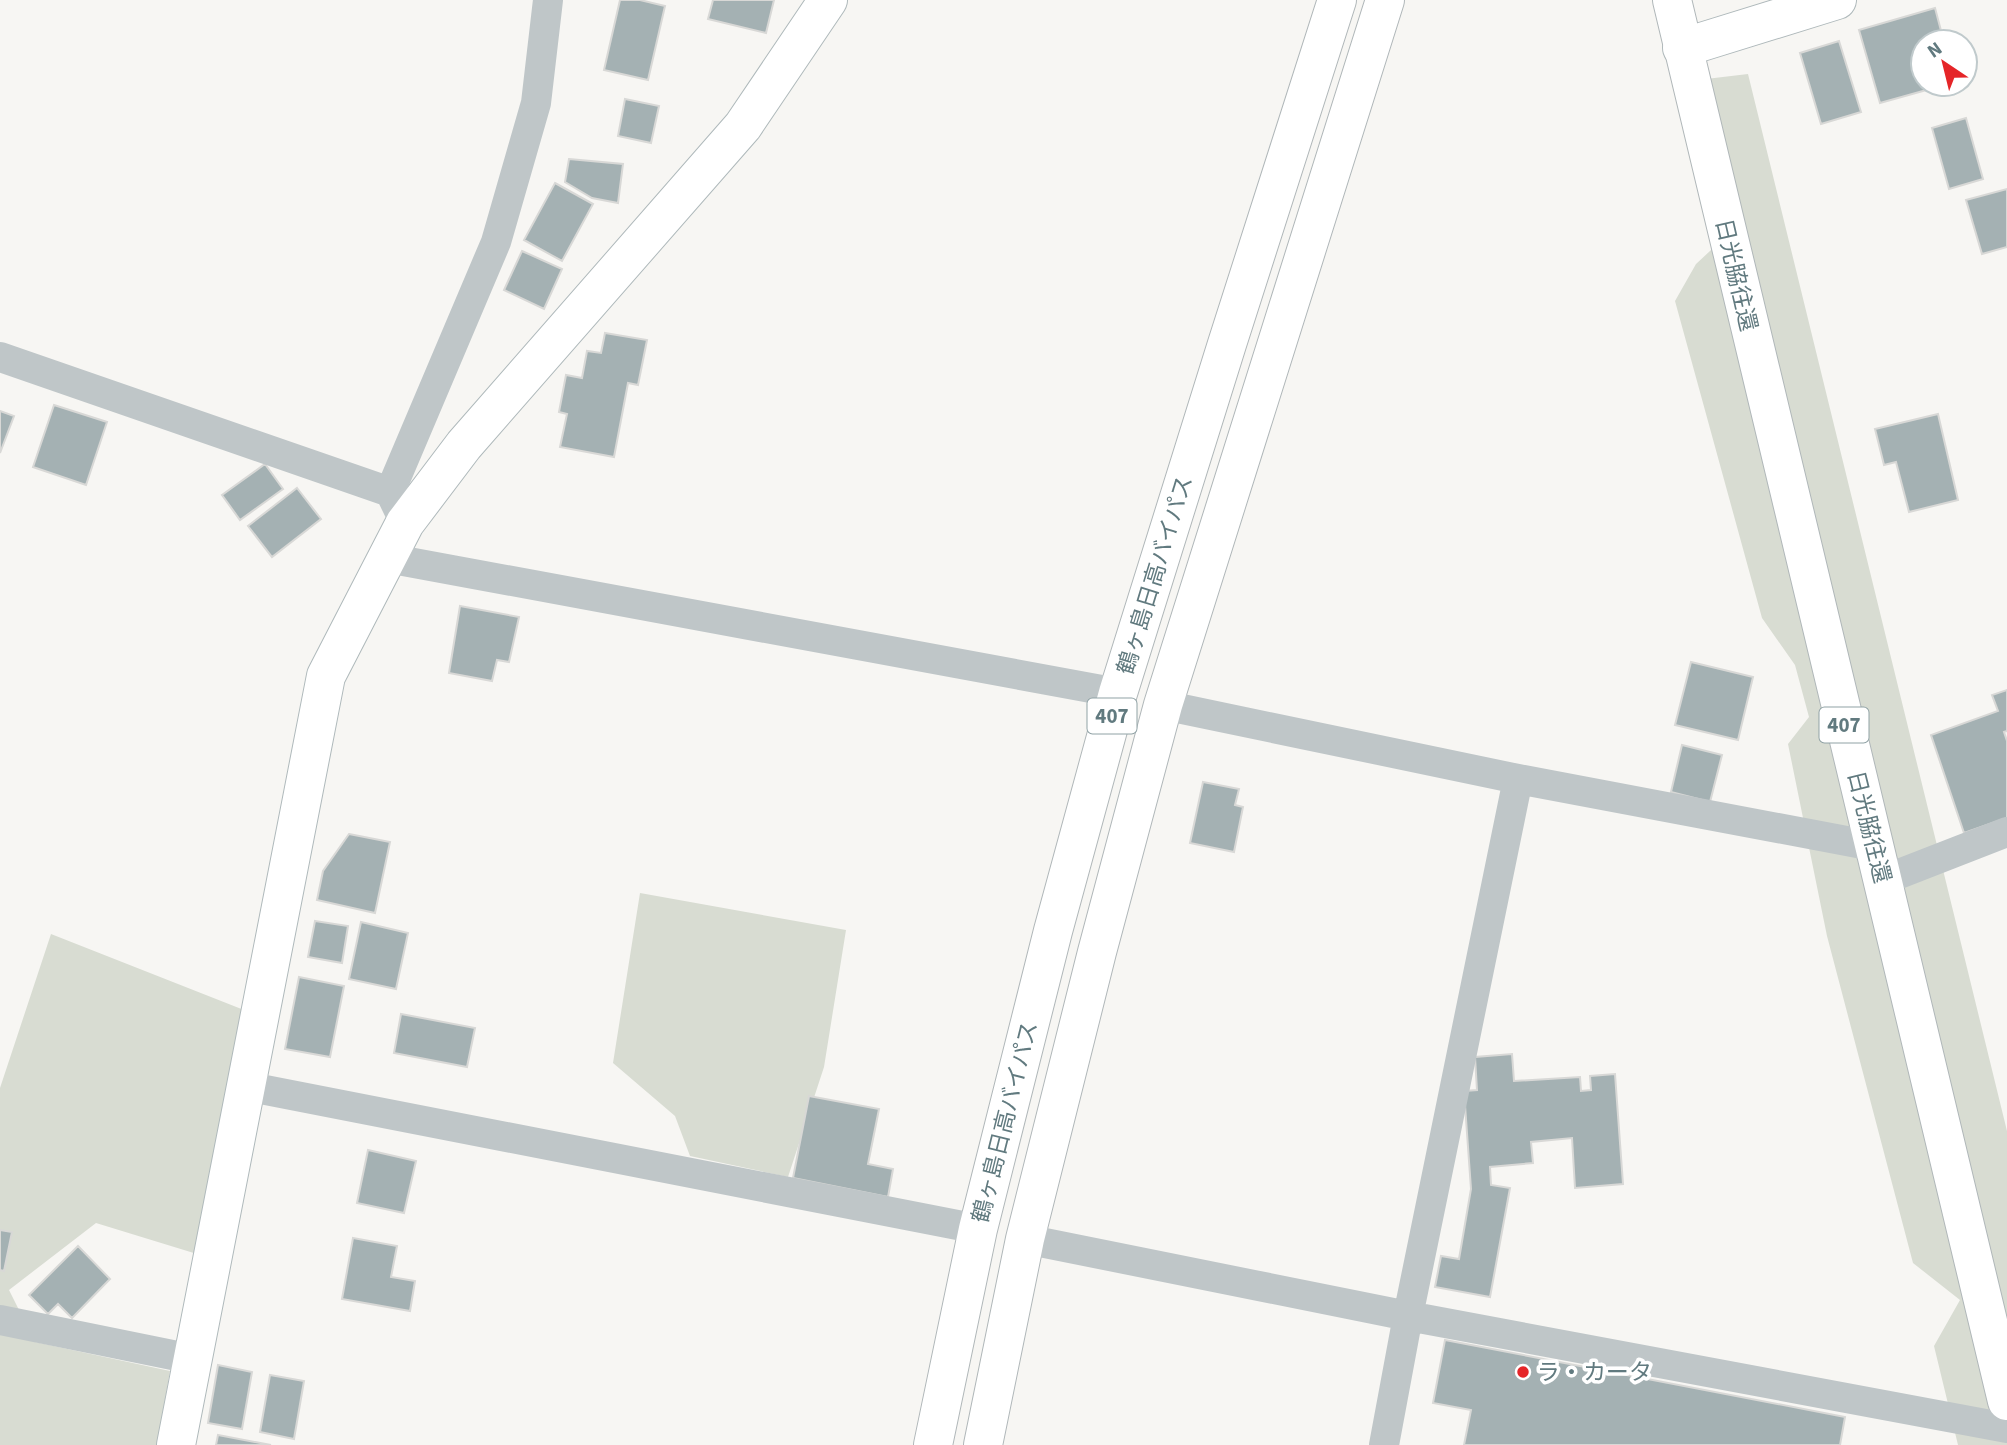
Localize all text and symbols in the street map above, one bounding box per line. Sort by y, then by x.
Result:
north arrow [1909,28,1979,98]
text: N [1922,36,1948,65]
street label: 日光脇往還 [1707,215,1765,335]
street label: 鶴ヶ島日高バイパス [1109,471,1201,679]
road number: 407 [1088,698,1136,734]
road number: 407 [1820,708,1868,742]
street label: 日光脇往還 [1839,767,1899,887]
street label: 鶴ヶ島日高バイパス [964,1018,1046,1226]
place label: ラ・カータ [1537,1356,1652,1389]
marker: ラ・カータ [1515,1364,1531,1380]

